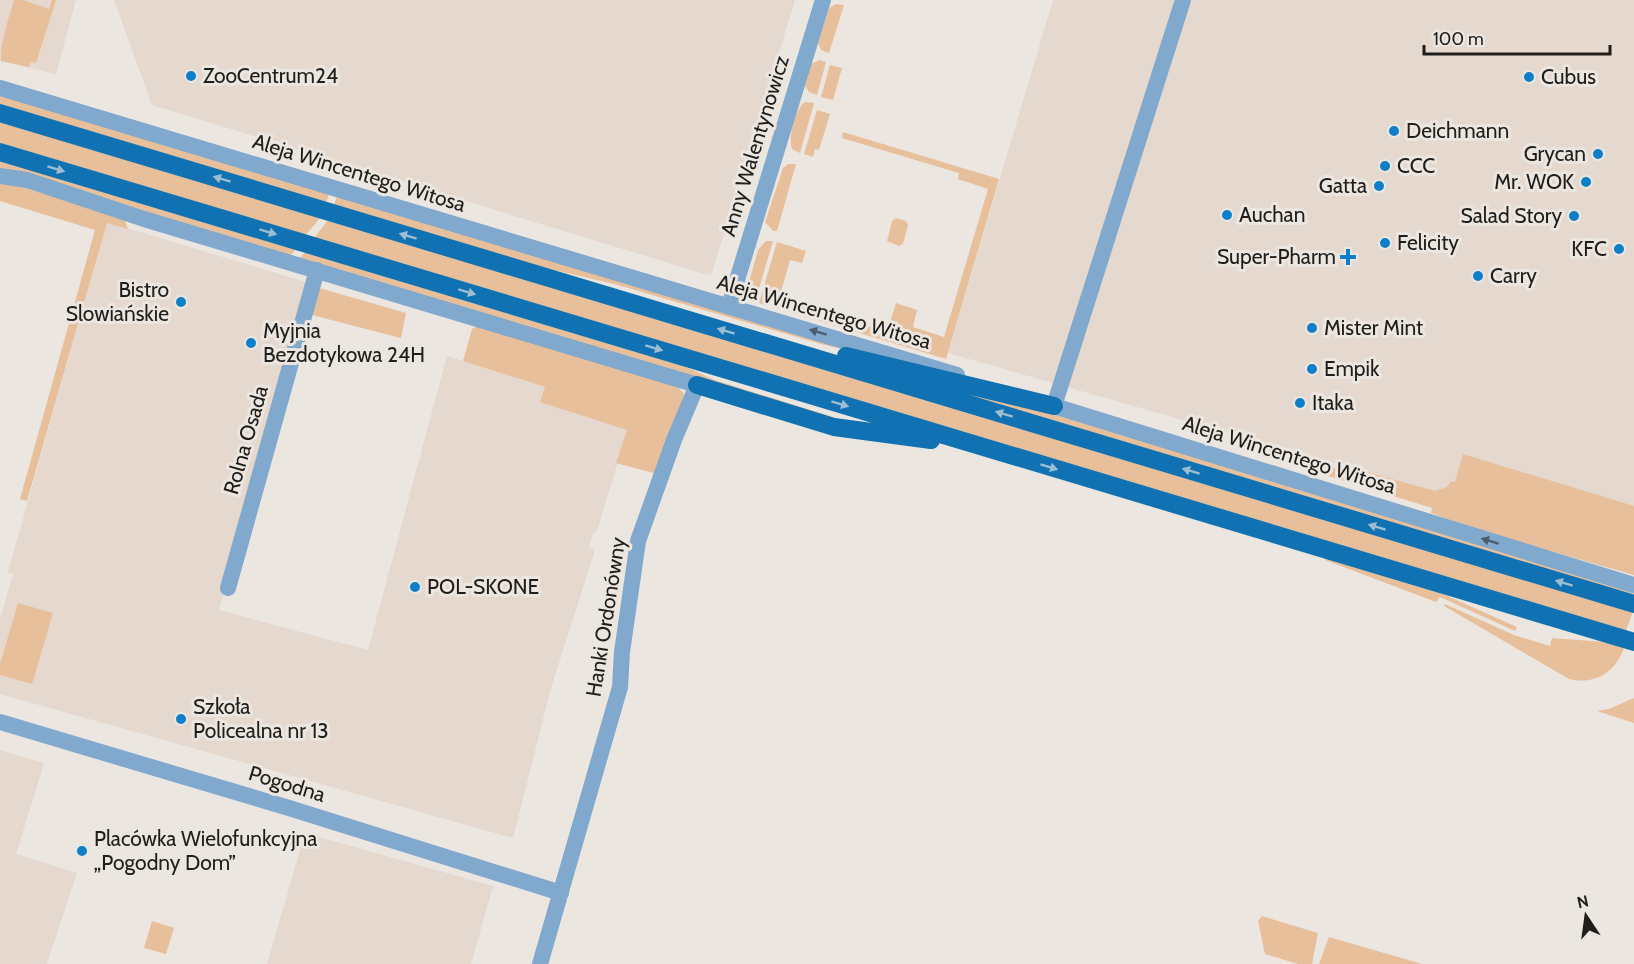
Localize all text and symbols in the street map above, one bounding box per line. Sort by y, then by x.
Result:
scale bar [1424,18,1610,56]
text: 100 m [1433,28,1484,50]
street label: Anny Walentynowicz [715,52,794,239]
place label: ZooCentrum24 [203,63,338,88]
place label: Cubus [1541,64,1596,89]
marker: ZooCentrum24 [184,69,198,83]
marker: Cubus [1522,70,1536,84]
place label: Deichmann [1406,118,1509,143]
marker: Deichmann [1387,124,1401,138]
street label: Aleja Wincentego Witosa [249,128,469,218]
place label: Grycan [1524,141,1586,166]
marker: Grycan [1591,147,1605,161]
place label: CCC [1397,153,1435,178]
marker: CCC [1378,159,1392,173]
one-way arrow [47,165,65,174]
place label: Mr. WOK [1494,169,1574,194]
place label: Gatta [1319,173,1367,198]
one-way arrow [212,174,230,183]
marker: Mr. WOK [1579,175,1593,189]
marker: Gatta [1372,179,1386,193]
place label: Auchan [1239,202,1305,227]
place label: Salad Story [1461,203,1562,228]
marker: Auchan [1220,208,1234,222]
marker: Salad Story [1567,209,1581,223]
one-way arrow [259,228,277,237]
place label: Felicity [1397,230,1459,255]
one-way arrow [399,231,417,240]
marker: Felicity [1378,236,1392,250]
place label: KFC [1571,236,1607,261]
marker: KFC [1612,242,1626,256]
place label: Super-Pharm [1217,244,1336,269]
marker: Super-Pharm [1341,250,1355,264]
place label: Carry [1490,263,1537,288]
street label: Aleja Wincentego Witosa [714,269,934,355]
marker: Carry [1471,269,1485,283]
place label: Bistro Slowiańskie [66,277,169,326]
one-way arrow [458,288,476,297]
marker: Bistro Slowiańskie [174,295,188,309]
place label: Mister Mint [1324,315,1423,340]
place label: Myjnia Bezdotykowa 24H [263,318,425,367]
marker: Mister Mint [1305,321,1319,335]
one-way arrow [717,326,735,335]
one-way arrow [809,327,827,336]
marker: Myjnia Bezdotykowa 24H [244,336,258,350]
one-way arrow [645,344,663,353]
place label: Empik [1324,356,1380,381]
marker: Empik [1305,362,1319,376]
street label: Rolna Osada [218,383,273,497]
place label: Itaka [1312,390,1354,415]
marker: Itaka [1293,396,1307,410]
one-way arrow [831,400,849,409]
one-way arrow [995,409,1013,418]
street label: Aleja Wincentego Witosa [1179,410,1399,500]
one-way arrow [1040,463,1058,472]
one-way arrow [1181,466,1199,475]
one-way arrow [1368,522,1386,531]
street label: Hanki Ordonówny [581,535,631,698]
one-way arrow [1481,536,1499,545]
place label: POL-SKONE [427,574,539,599]
one-way arrow [1555,578,1573,587]
marker: POL-SKONE [408,580,422,594]
place label: Szkoła Policealna nr 13 [193,694,329,743]
marker: Szkoła Policealna nr 13 [174,712,188,726]
street label: Pogodna [246,760,328,807]
place label: Placówka Wielofunkcyjna „Pogodny Dom” [94,826,317,875]
marker: Placówka Wielofunkcyjna „Pogodny Dom” [75,844,89,858]
north arrow [1556,886,1616,946]
text: N [1575,891,1590,912]

